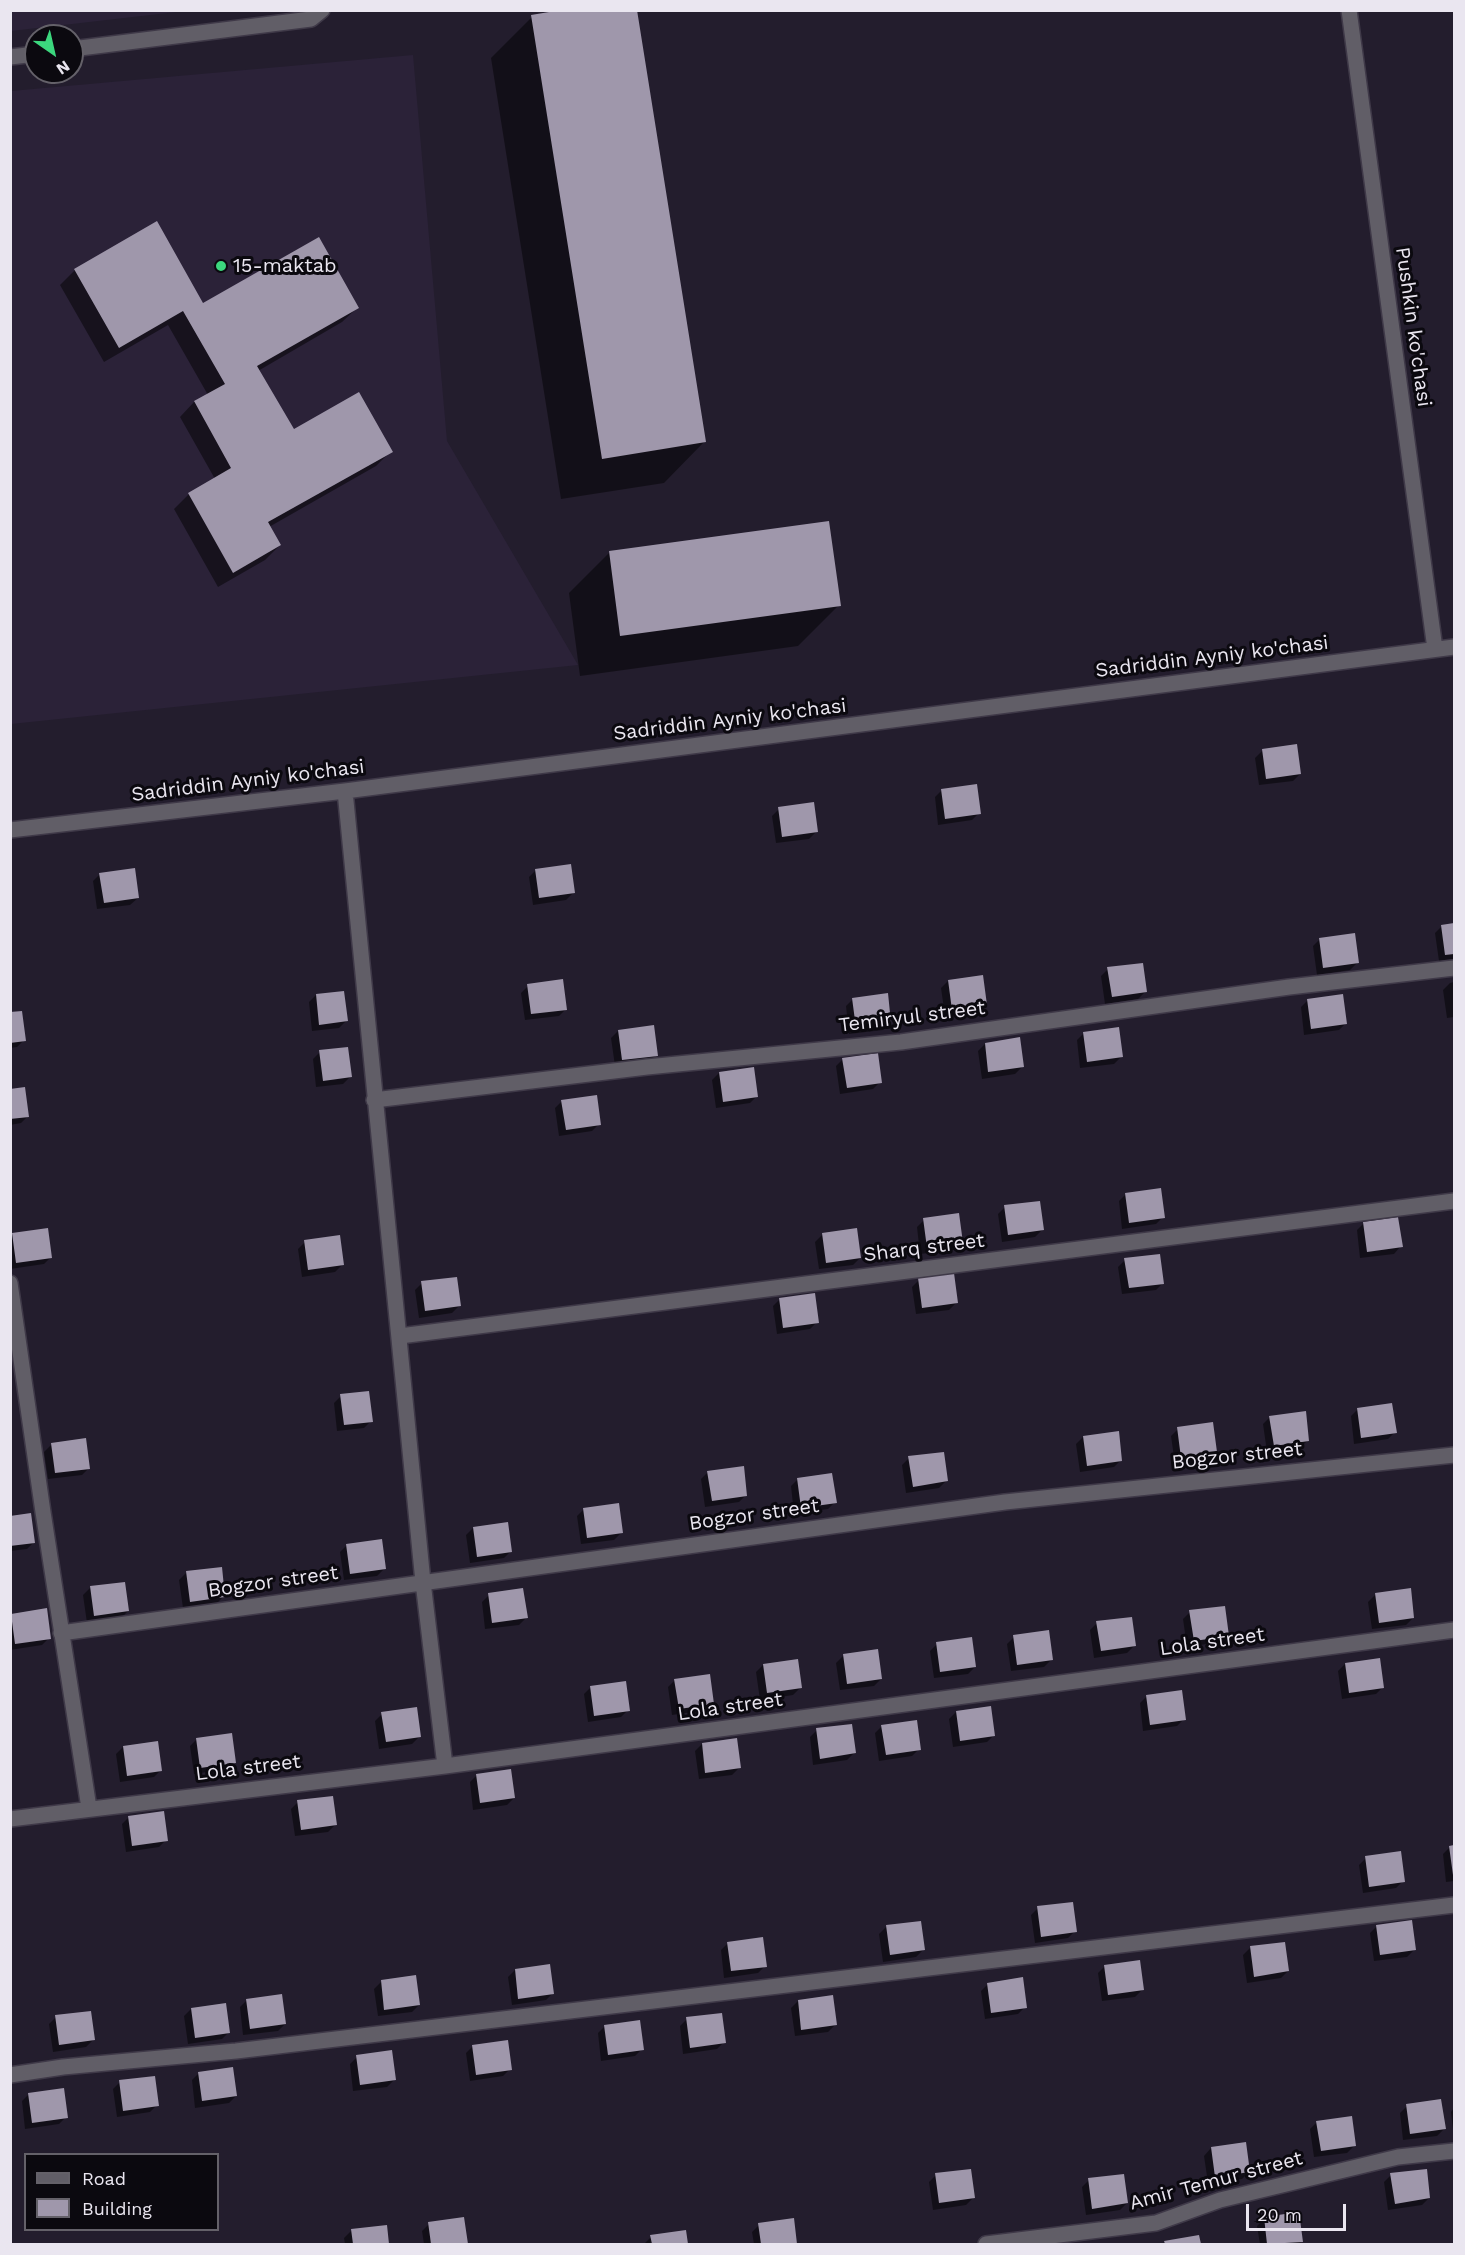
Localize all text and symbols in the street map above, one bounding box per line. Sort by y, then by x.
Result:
north arrow [24,24,84,84]
text: N [53,56,73,79]
street label: Pushkin ko'chasi [1390,246,1436,408]
place label: 15-maktab [233,254,337,278]
marker: 15-maktab [214,259,228,273]
street label: Sadriddin Ayniy ko'chasi [1094,631,1330,683]
street label: Sadriddin Ayniy ko'chasi [612,694,848,746]
street label: Sadriddin Ayniy ko'chasi [130,755,366,807]
street label: Temiryul street [837,996,987,1038]
street label: Sharq street [862,1229,986,1267]
street label: Bogzor street [1171,1437,1303,1475]
street label: Bogzor street [687,1494,821,1536]
street label: Bogzor street [206,1561,340,1603]
street label: Lola street [1158,1623,1266,1661]
street label: Lola street [676,1688,784,1726]
street label: Lola street [194,1750,302,1786]
street label: Amir Temur street [1127,2146,1305,2216]
legend [24,2153,219,2231]
text: Road [82,2168,126,2189]
scale bar [1249,2192,1350,2230]
text: Building [82,2198,152,2219]
text: 20 m [1257,2204,1302,2225]

